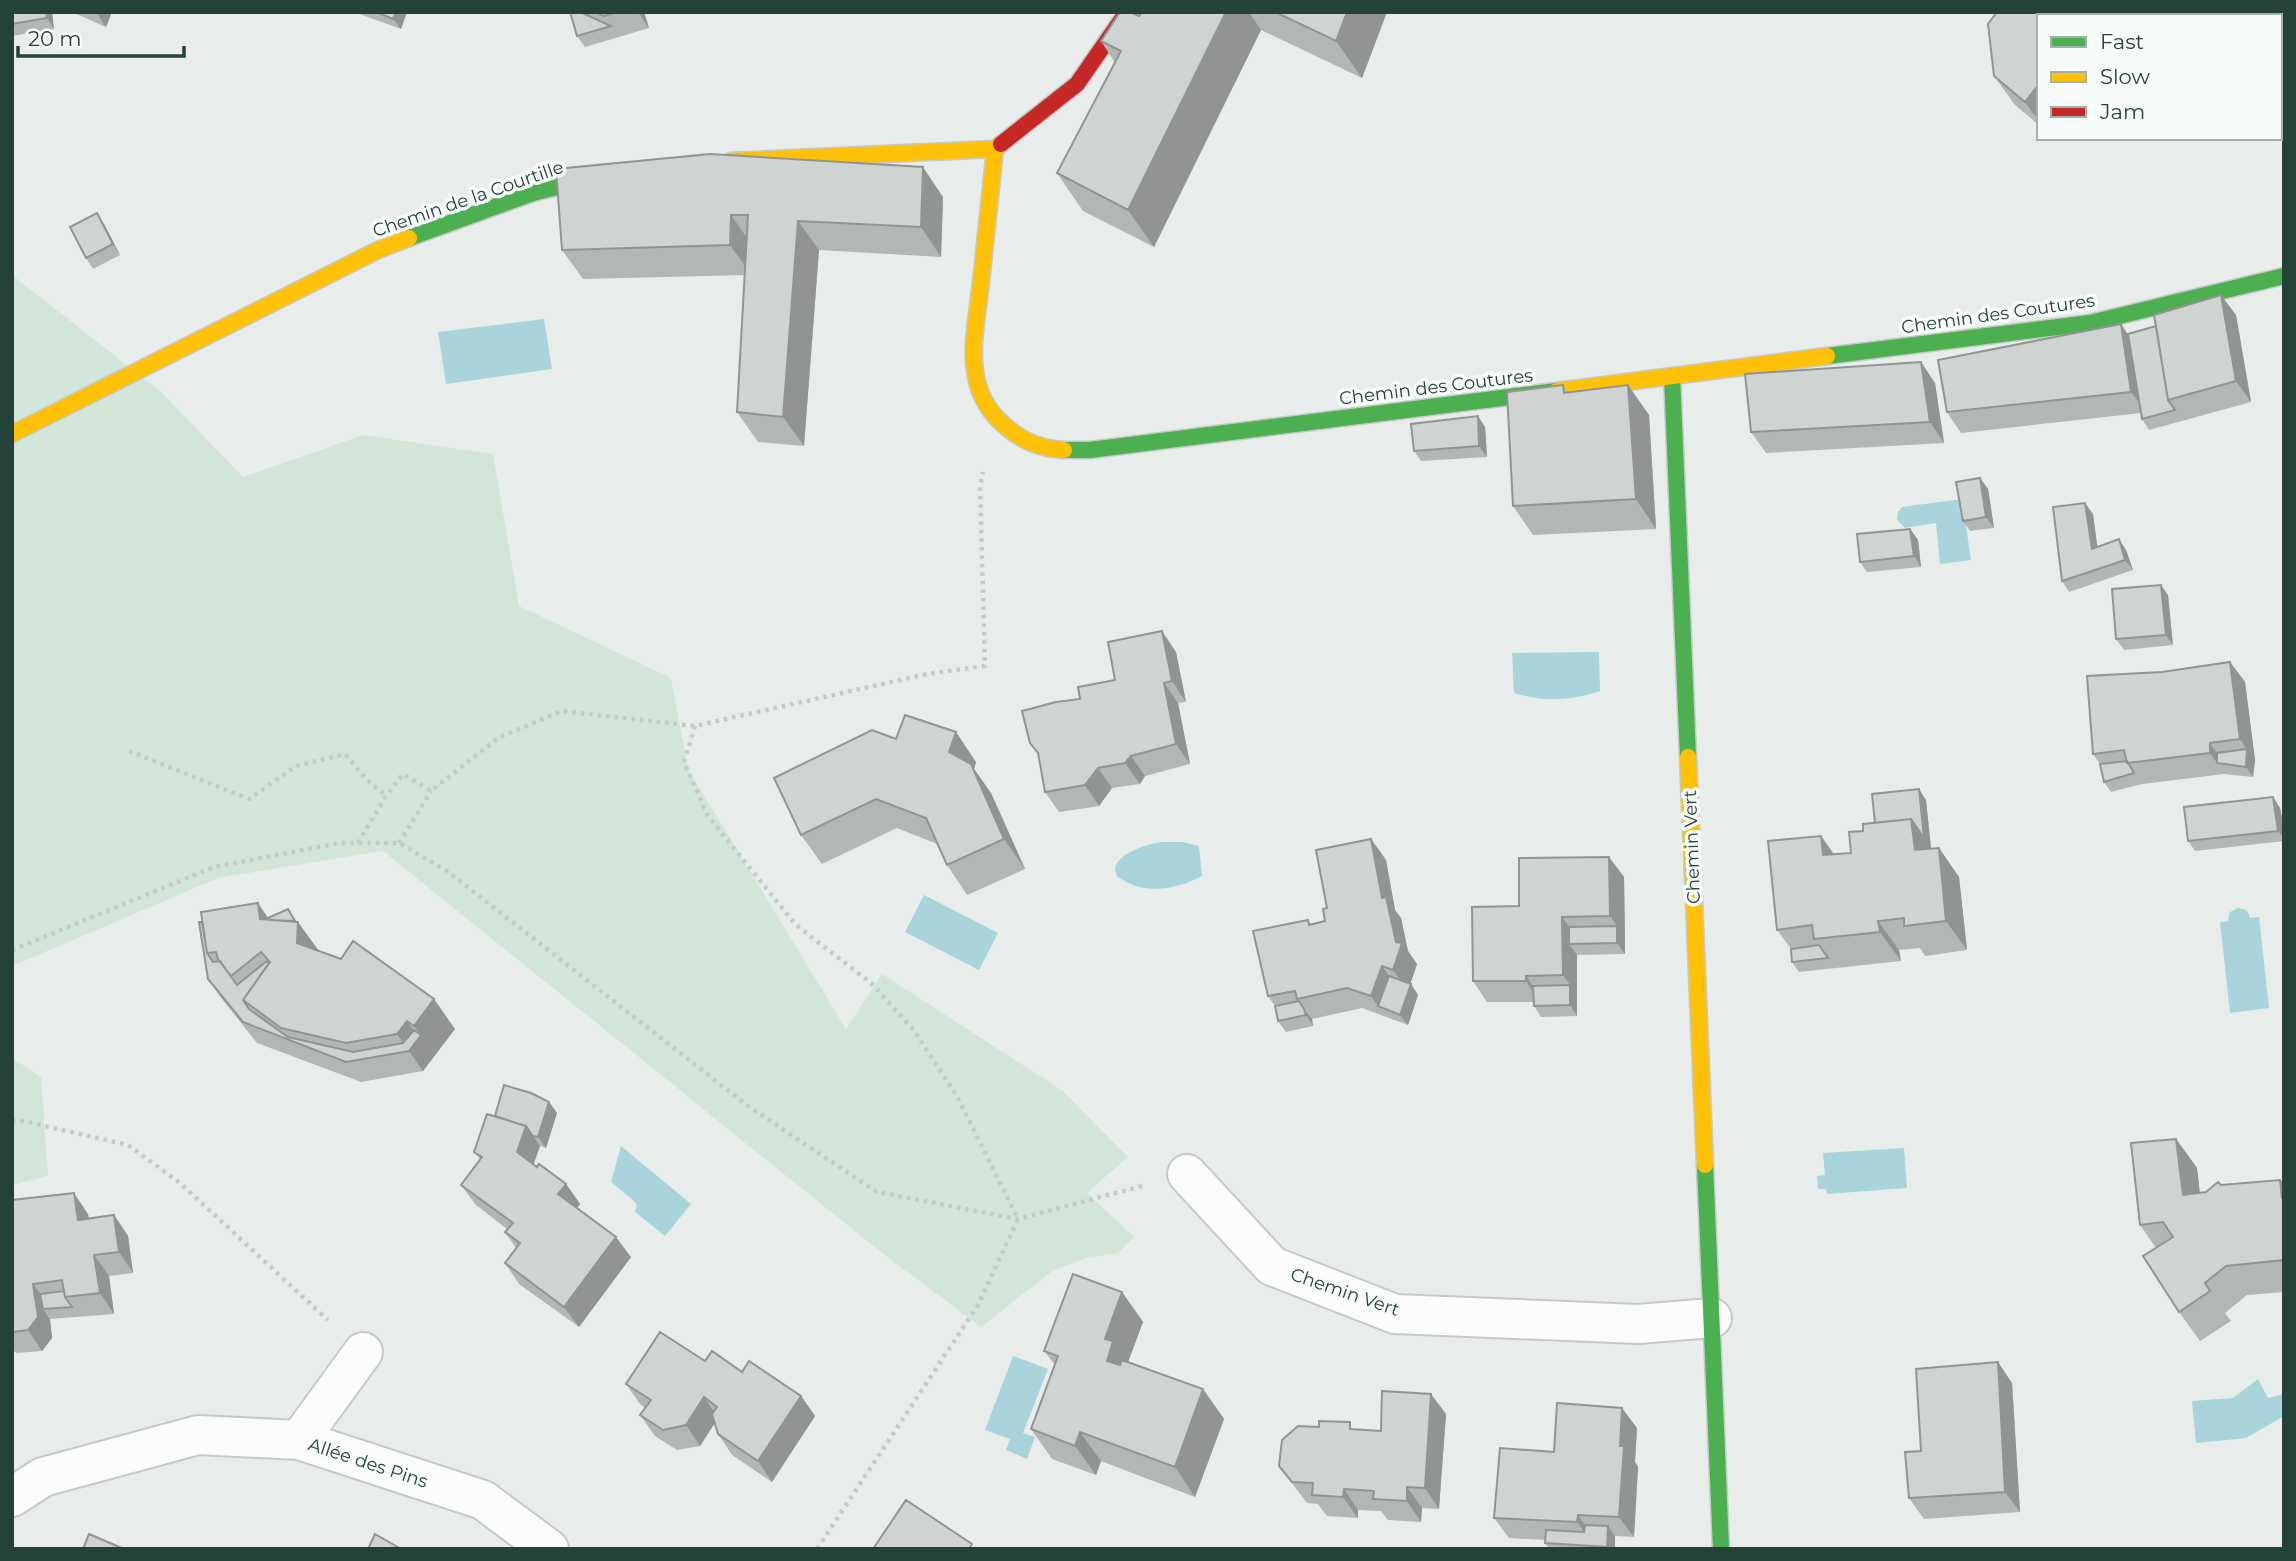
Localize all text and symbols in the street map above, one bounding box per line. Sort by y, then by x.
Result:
scale bar [18,14,184,58]
legend [2037,14,2282,140]
text: 20 m [28,26,82,51]
text: Fast [2100,29,2144,54]
text: Slow [2100,64,2150,89]
text: Jam [2099,99,2145,124]
street label: Chemin de la Courtille [370,156,566,242]
street label: Chemin des Coutures [1900,290,2096,338]
street label: Chemin des Coutures [1338,364,1534,410]
street label: Chemin Vert [1679,790,1705,904]
street label: Chemin Vert [1288,1263,1402,1321]
street label: Allée des Pins [305,1433,431,1493]

